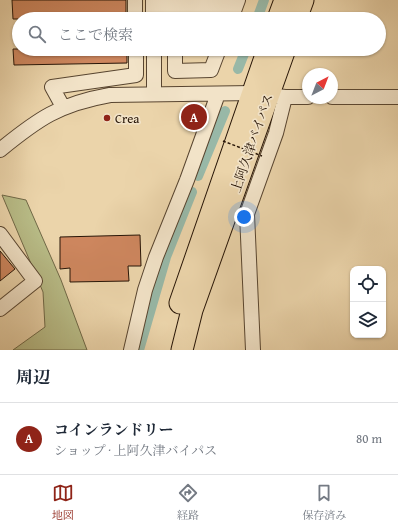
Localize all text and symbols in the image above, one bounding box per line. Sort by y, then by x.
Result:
search box [12,12,386,56]
icon: search [26,23,48,45]
text: ここで検索 [58,24,133,45]
north arrow [302,68,338,104]
street label: 上阿久津バイパス [226,91,278,195]
pin: A [181,102,207,132]
place label: Crea [115,109,140,128]
marker: Crea [102,113,112,123]
your location [234,207,254,227]
map controls [350,266,386,338]
button: locate [350,266,386,302]
button: layers [350,302,386,338]
text: 周辺 [16,364,50,389]
text: コインランドリー [54,419,174,440]
text: A [25,429,33,448]
text: 80 m [356,429,382,448]
text: ショップ · 上阿久津バイパス [54,441,217,460]
tab: 地図 [52,482,74,523]
tab: 経路 [177,482,199,523]
tab: 保存済み [302,482,346,523]

